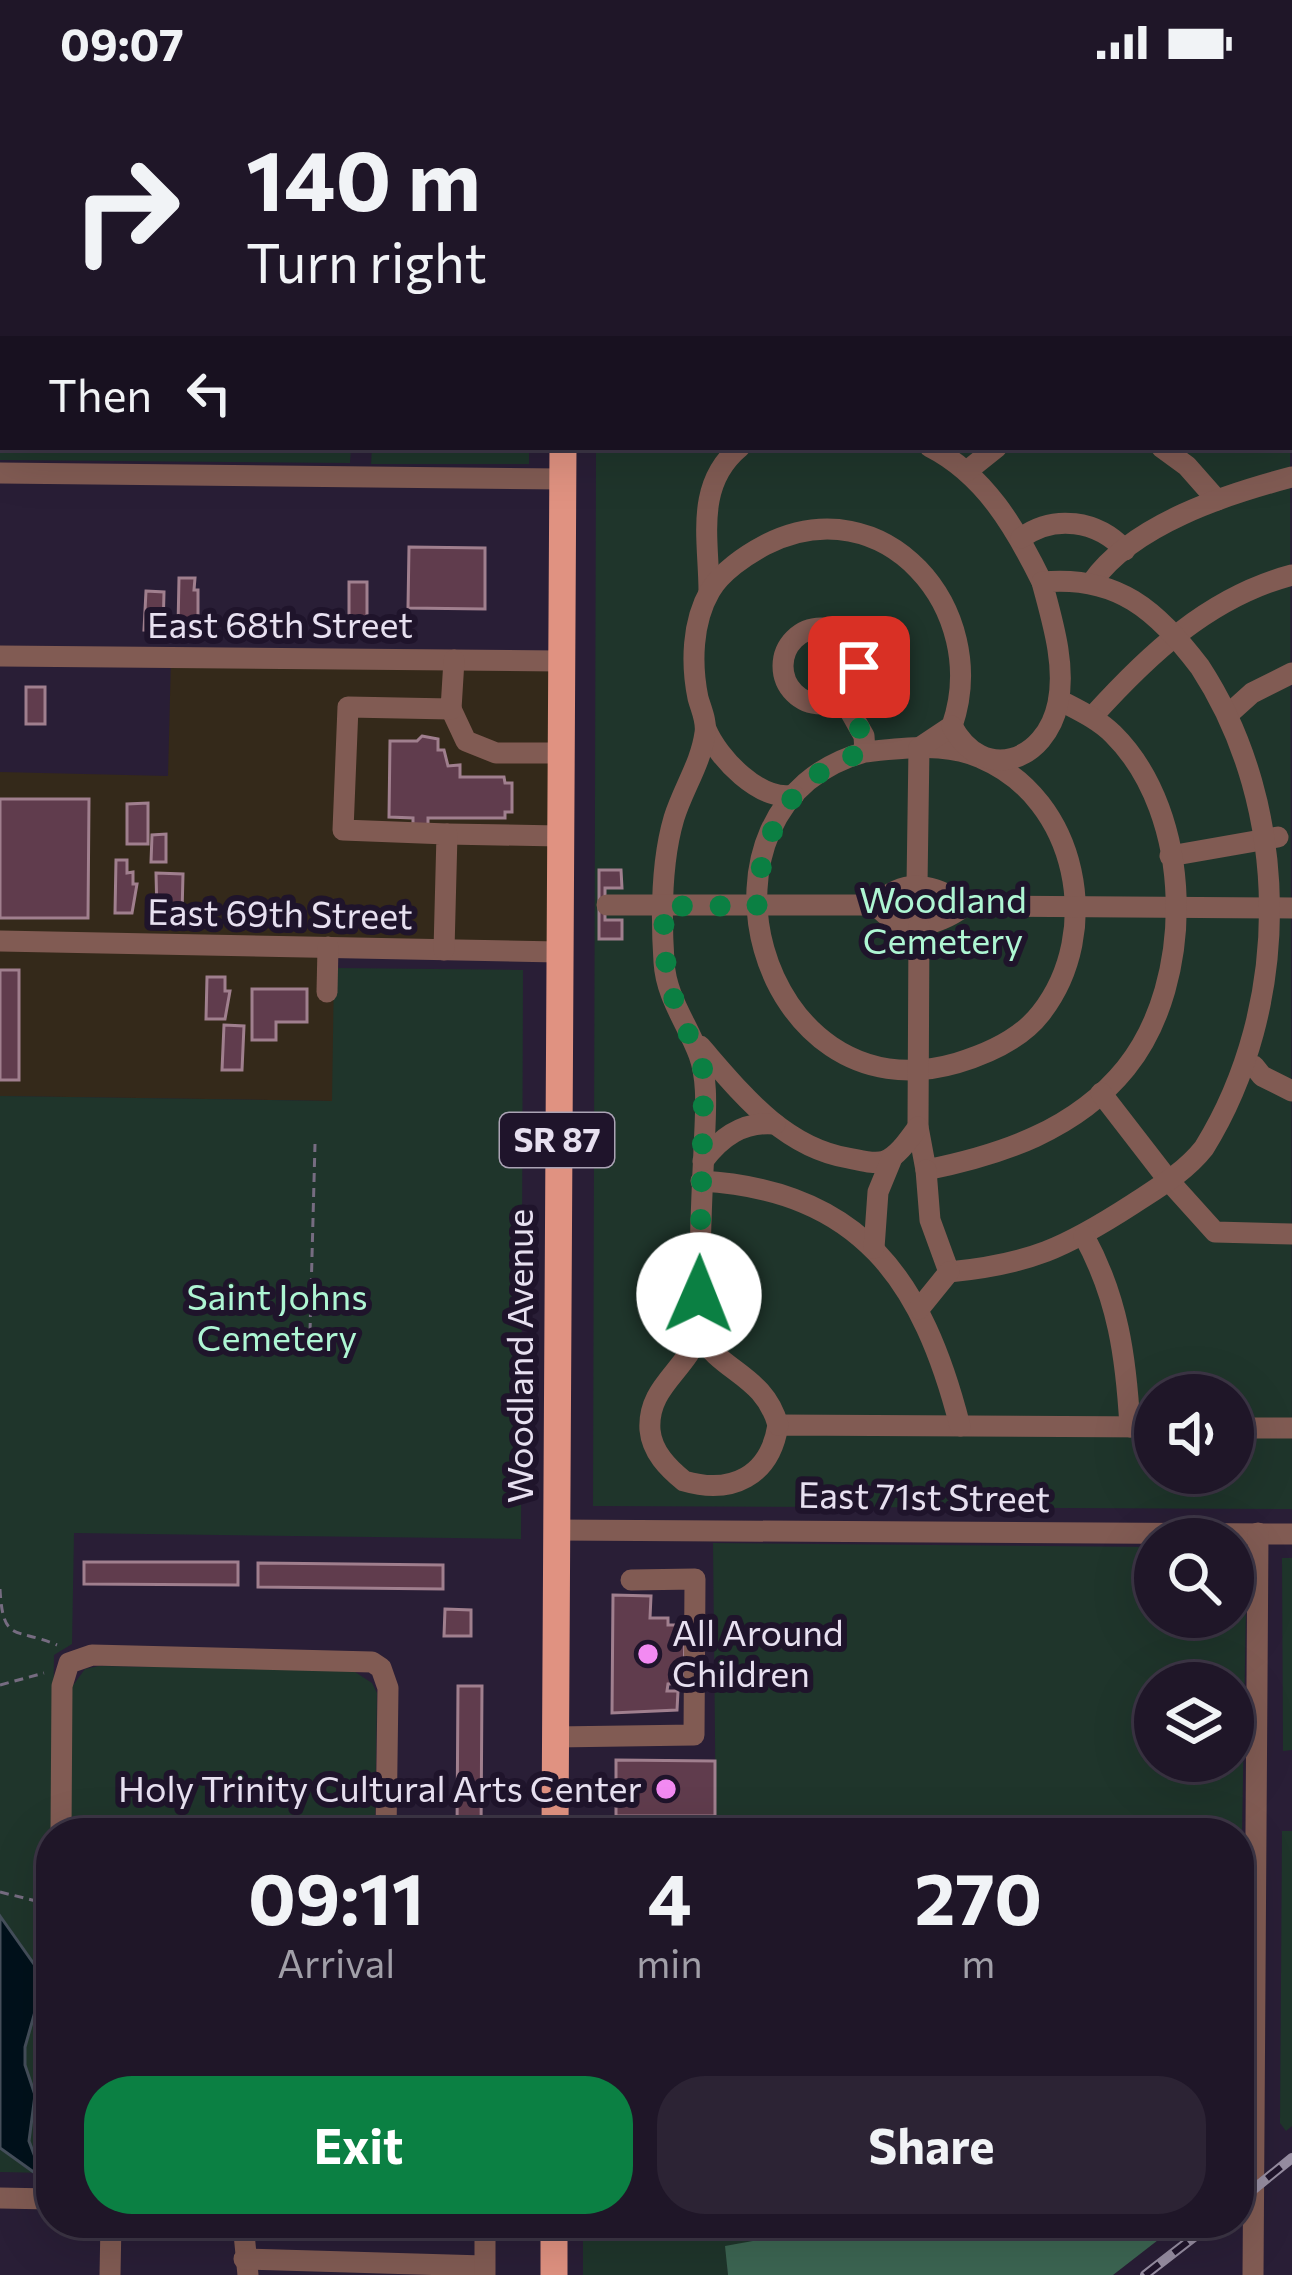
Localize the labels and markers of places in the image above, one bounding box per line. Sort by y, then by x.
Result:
pin [808,616,910,718]
place label: All Around Children [672,1609,844,1694]
marker: All Around Children [635,1641,661,1667]
place label: Holy Trinity Cultural Arts Center [118,1765,642,1809]
marker: Holy Trinity Cultural Arts Center [653,1776,679,1802]

